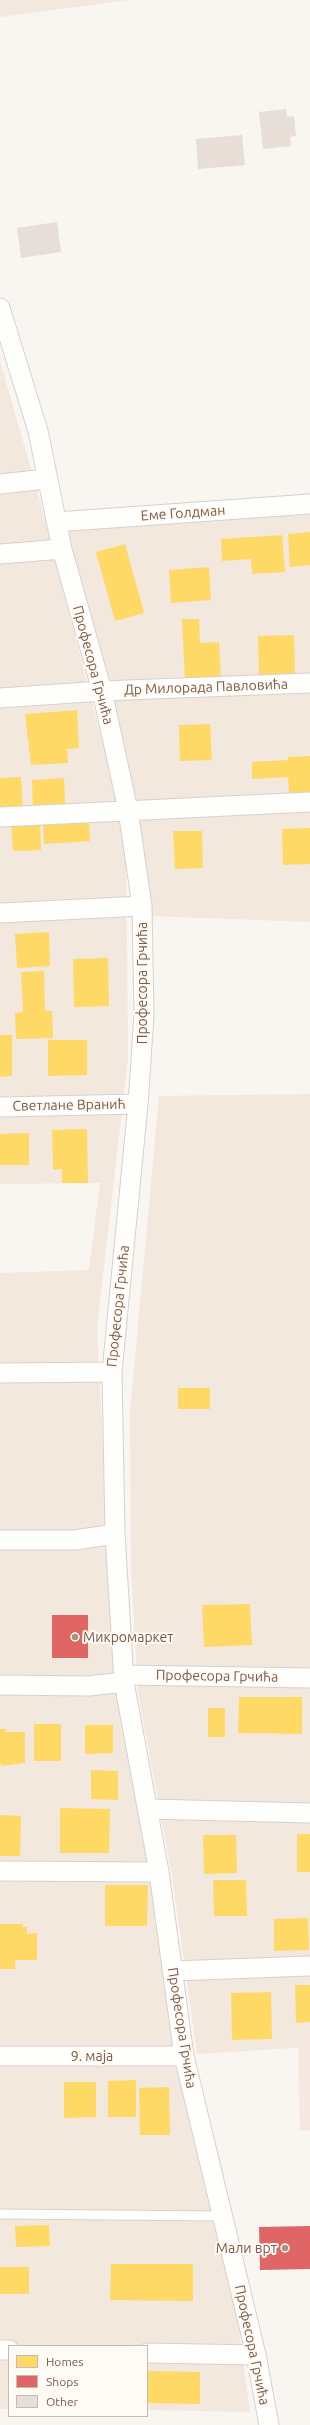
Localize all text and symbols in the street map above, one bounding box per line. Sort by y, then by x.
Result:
street label: Еме Голдман [140,502,226,524]
street label: Професора Грчића [69,604,117,726]
street label: Др Милорада Павловића [124,676,288,698]
street label: Професора Грчића [134,922,150,1044]
street label: Светлане Вранић [12,1096,126,1114]
street label: Професора Грчића [103,1244,133,1368]
place label: Микромаркет [83,1629,174,1645]
marker: Микромаркет [70,1632,80,1642]
street label: Професора Грчића [156,1667,278,1685]
street label: Професора Грчића [164,1966,200,2090]
street label: 9. маја [71,2048,113,2064]
place label: Мали врт [216,2240,277,2256]
marker: Мали врт [280,2243,290,2253]
street label: Професора Грчића [231,2283,273,2407]
legend [8,2345,148,2417]
text: Homes [46,2355,84,2368]
text: Shops [46,2375,78,2388]
text: Other [46,2395,78,2408]

